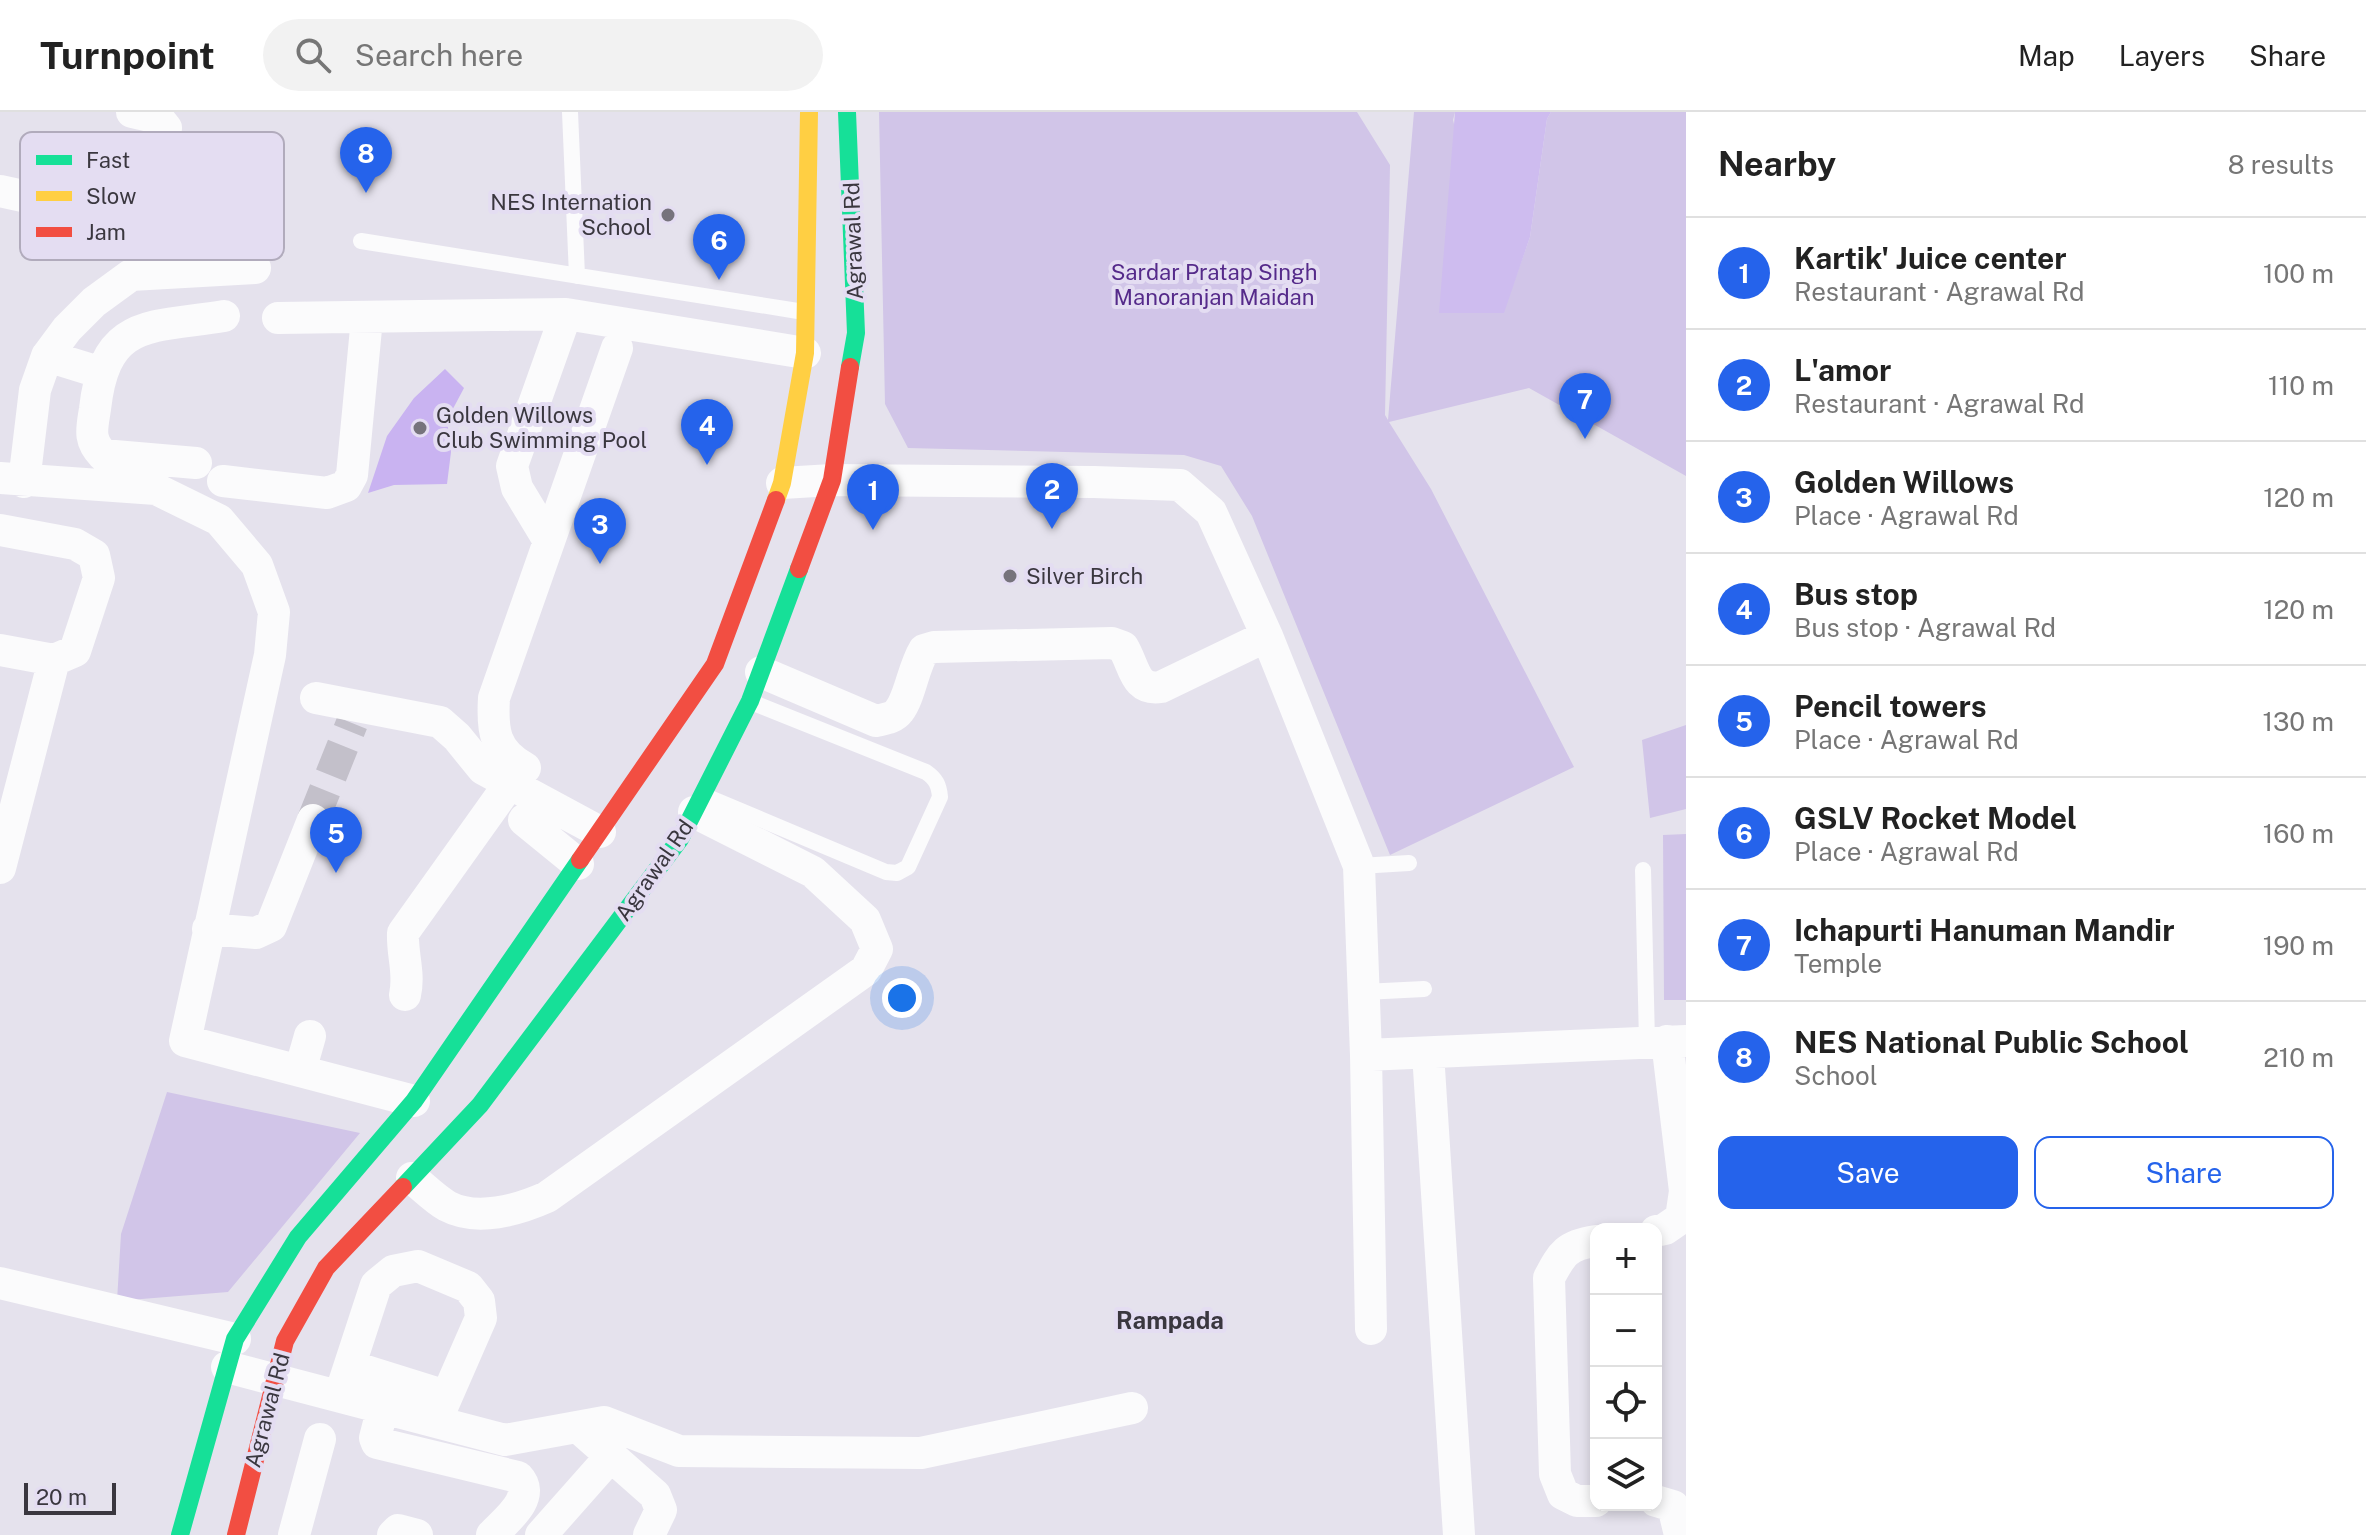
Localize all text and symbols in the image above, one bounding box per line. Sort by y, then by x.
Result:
search box [263,19,823,91]
text: Turnpoint [40,33,215,78]
icon: search [291,33,335,77]
text: Search here [355,37,523,73]
text: Map [2018,39,2075,72]
text: Layers [2119,39,2205,72]
text: Share [2249,39,2326,72]
pin: 8 [340,127,392,193]
legend [20,132,284,260]
text: Nearby [1718,144,1836,184]
text: Fast [86,147,130,173]
text: 8 results [2228,149,2334,180]
street label: Agrawal Rd [838,182,868,300]
text: Slow [86,183,136,209]
place label: NES Internation School [490,189,652,240]
marker: NES Internation School [659,206,677,224]
pin: 6 [693,214,745,280]
text: Jam [86,219,126,245]
text: Kartik' Juice center [1794,240,2067,276]
text: 1 [1738,258,1750,289]
text: 100 m [2263,258,2334,289]
park label: Sardar Pratap Singh Manoranjan Maidan [1111,259,1317,310]
text: Restaurant · Agrawal Rd [1794,276,2084,307]
text: L'amor [1794,352,1891,388]
text: 2 [1736,370,1752,401]
text: 110 m [2268,370,2334,401]
pin: 7 [1559,373,1611,439]
text: Restaurant · Agrawal Rd [1794,388,2084,419]
pin: 4 [681,399,733,465]
place label: Golden Willows Club Swimming Pool [436,402,647,453]
marker: Golden Willows Club Swimming Pool [411,419,429,437]
pin: 2 [1026,463,1078,529]
pin: 1 [847,464,899,530]
text: Golden Willows [1794,464,2014,500]
text: 3 [1735,482,1753,513]
text: 120 m [2263,482,2334,513]
pin: 3 [574,498,626,564]
text: Place · Agrawal Rd [1794,500,2019,531]
place label: Silver Birch [1026,563,1143,589]
marker: Silver Birch [1001,567,1019,585]
text: Bus stop [1794,576,1918,612]
text: 4 [1735,594,1753,625]
text: 120 m [2263,594,2334,625]
text: Bus stop · Agrawal Rd [1794,612,2056,643]
text: Pencil towers [1794,688,1987,724]
text: 5 [1735,706,1753,737]
text: 130 m [2262,706,2334,737]
text: Place · Agrawal Rd [1794,724,2019,755]
text: GSLV Rocket Model [1794,800,2077,836]
pin: 5 [310,807,362,873]
street label: Agrawal Rd [610,814,698,926]
text: 6 [1735,818,1753,849]
text: 160 m [2263,818,2334,849]
text: Place · Agrawal Rd [1794,836,2019,867]
text: Ichapurti Hanuman Mandir [1794,912,2175,948]
text: 7 [1736,930,1752,961]
text: 190 m [2263,930,2334,961]
text: Temple [1794,948,1882,979]
your location [882,978,922,1018]
text: NES National Public School [1794,1024,2189,1060]
text: 8 [1735,1042,1753,1073]
text: 210 m [2263,1042,2334,1073]
text: School [1794,1060,1878,1091]
button: Save [1718,1136,2018,1209]
button: Share [2034,1136,2334,1209]
map controls [1590,1223,1662,1511]
button: + [1590,1223,1662,1295]
button: − [1590,1295,1662,1367]
district label: Rampada [1116,1306,1224,1334]
street label: Agrawal Rd [239,1350,295,1470]
button: locate [1590,1367,1662,1439]
button: layers [1590,1439,1662,1511]
scale bar [24,1479,116,1515]
text: 20 m [36,1484,87,1510]

